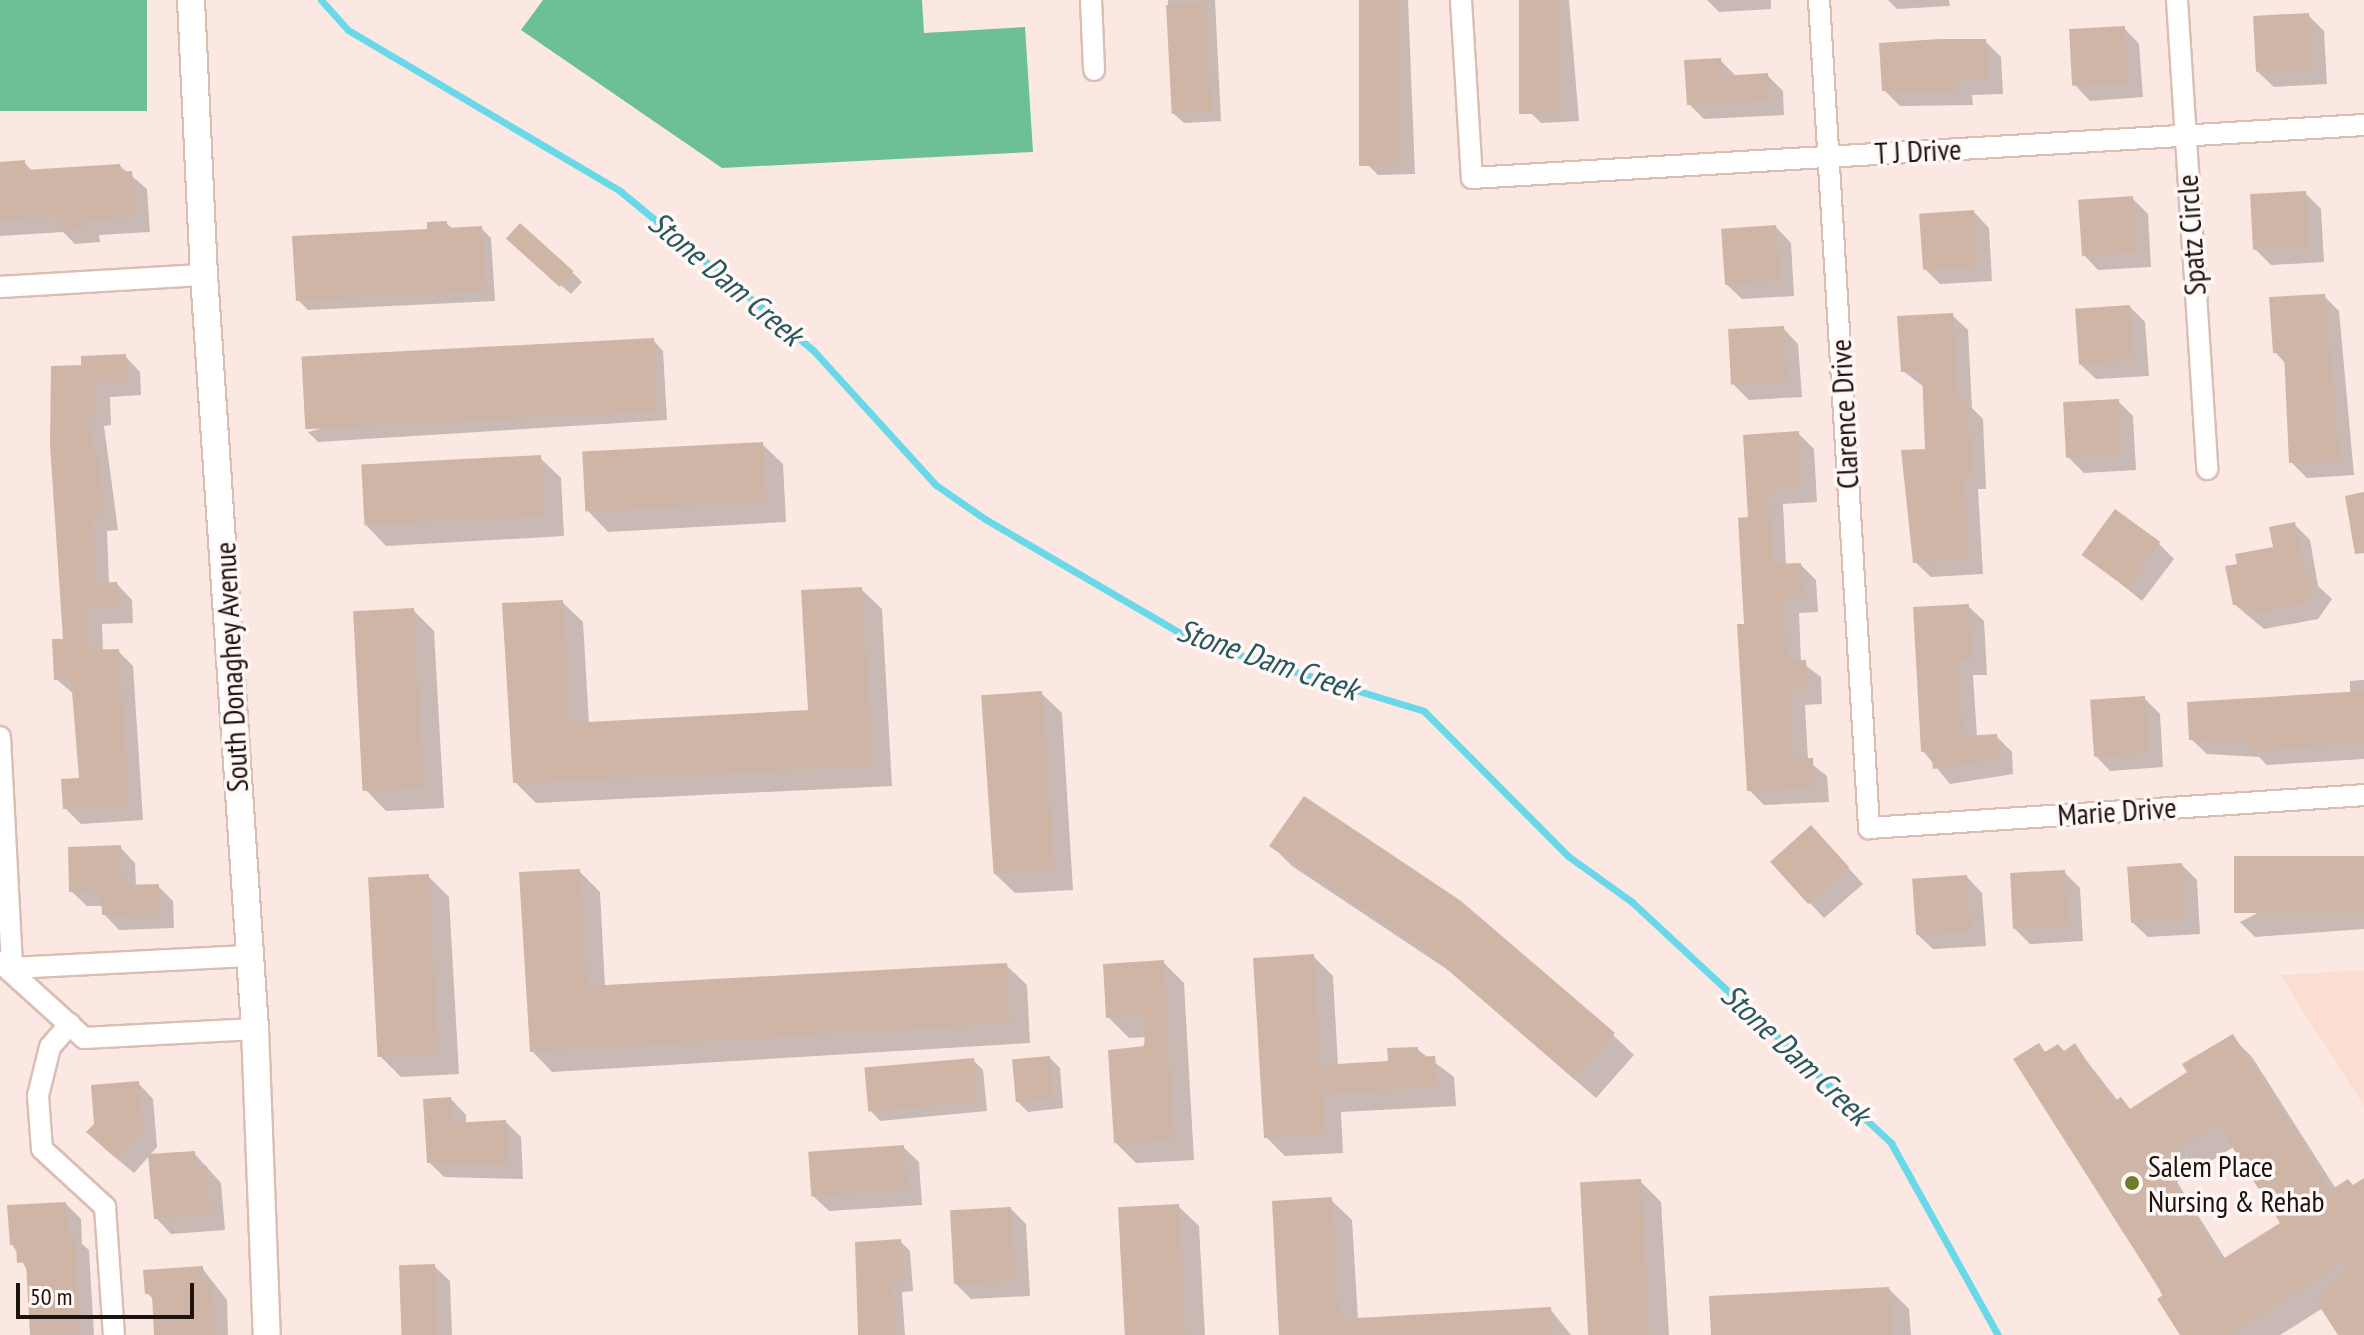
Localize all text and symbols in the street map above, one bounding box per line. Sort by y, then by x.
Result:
street label: T J Drive [1873,131,1963,171]
street label: Spatz Circle [2169,173,2213,297]
water label: Stone Dam Creek [641,203,811,353]
street label: Clarence Drive [1822,338,1866,490]
street label: South Donaghey Avenue [206,540,256,794]
water label: Stone Dam Creek [1172,610,1364,708]
street label: Marie Drive [2056,789,2178,833]
water label: Stone Dam Creek [1714,976,1878,1132]
place label: Salem Place Nursing & Rehab [2148,1148,2324,1218]
marker: Salem Place Nursing & Rehab [2123,1174,2141,1192]
scale bar [20,1267,198,1317]
text: 50 m [30,1281,72,1312]

